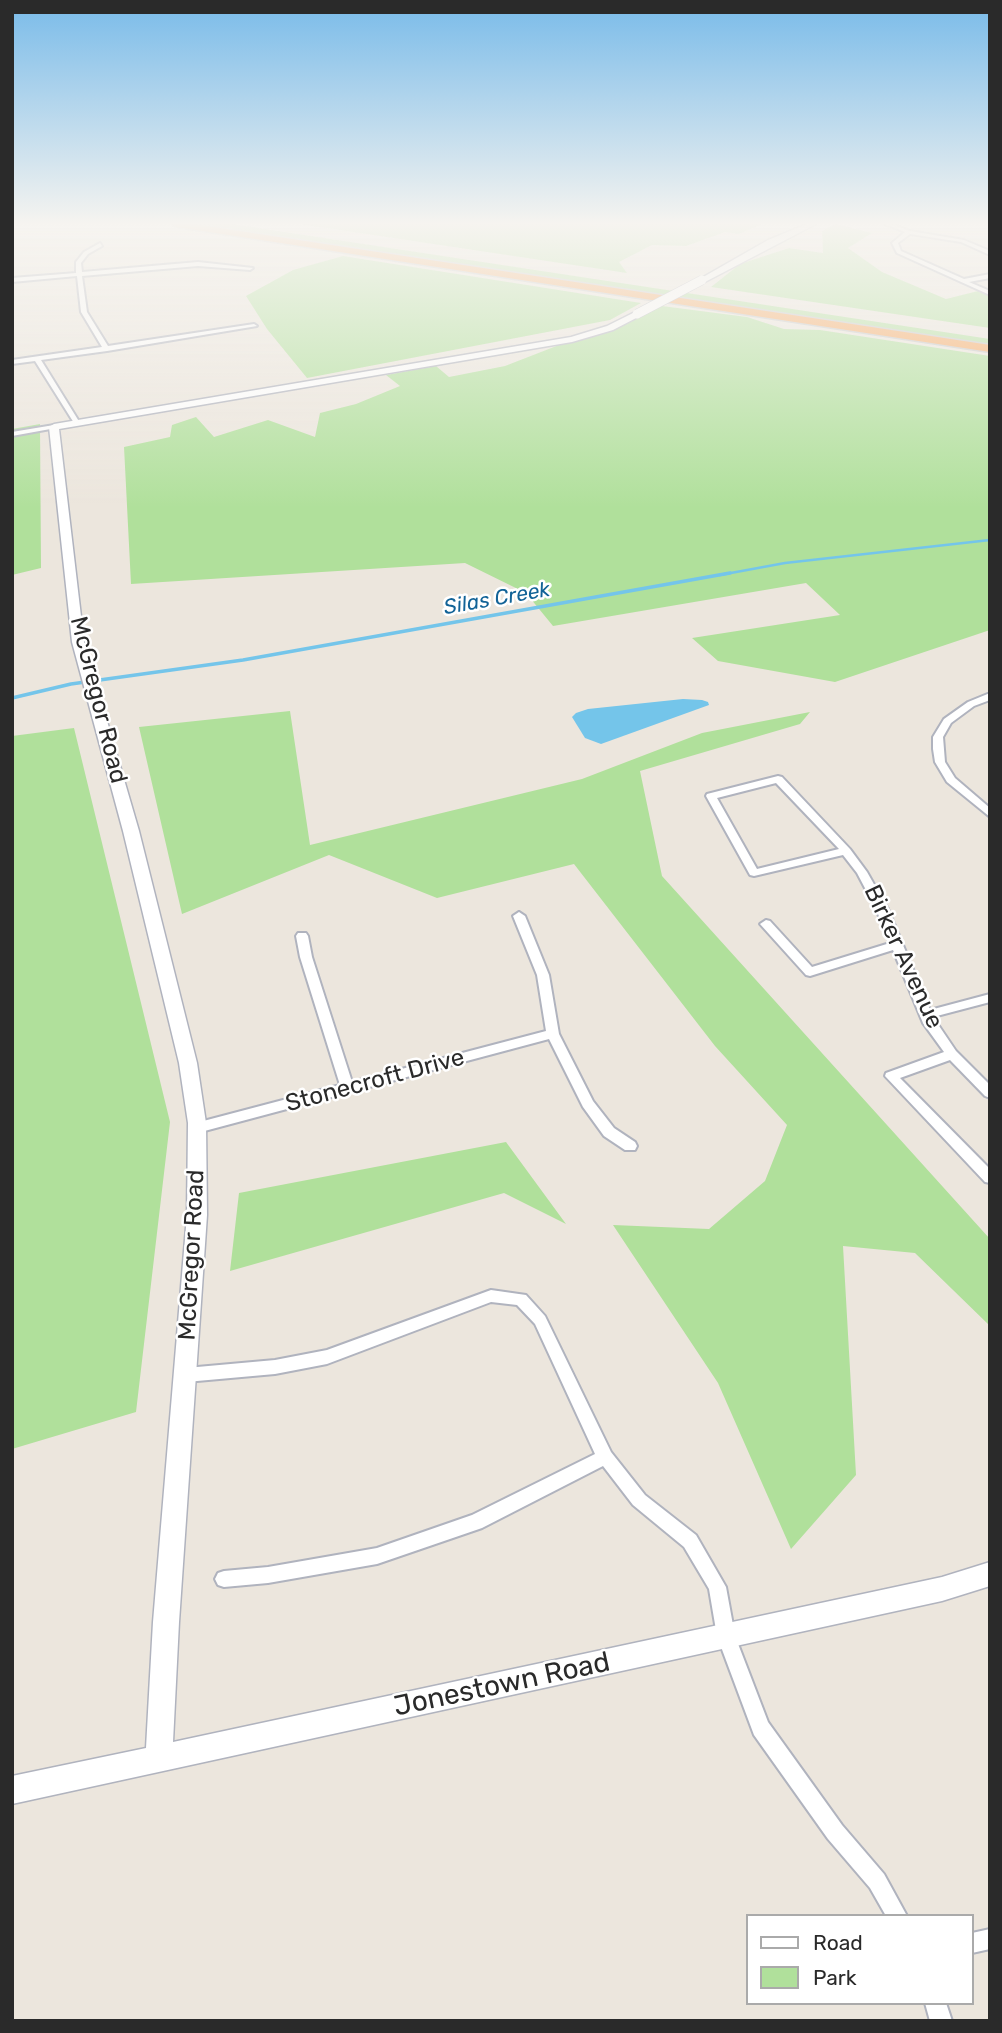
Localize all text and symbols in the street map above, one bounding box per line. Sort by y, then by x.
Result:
water label: Silas Creek [442,577,552,621]
street label: McGregor Road [63,614,133,786]
street label: Birker Avenue [857,881,949,1033]
street label: Stonecroft Drive [282,1043,468,1119]
street label: McGregor Road [173,1169,211,1341]
street label: Jonestown Road [391,1646,613,1724]
legend [746,1914,974,2005]
text: Road [813,1930,863,1955]
text: Park [813,1965,857,1990]

